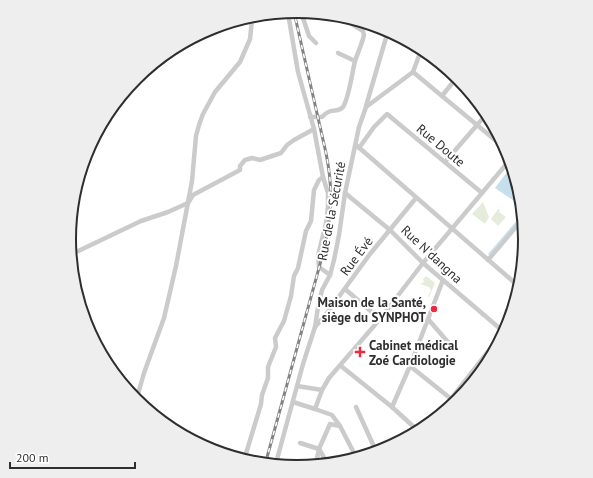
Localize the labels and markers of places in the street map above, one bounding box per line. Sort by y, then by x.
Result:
place label: Maison de la Santé, siège du SYNPHOT [318,294,427,326]
marker: Maison de la Santé, siège du SYNPHOT [429,304,439,314]
place label: Cabinet médical Zoé Cardiologie [369,337,458,369]
marker: Cabinet médical Zoé Cardiologie [354,346,366,358]

